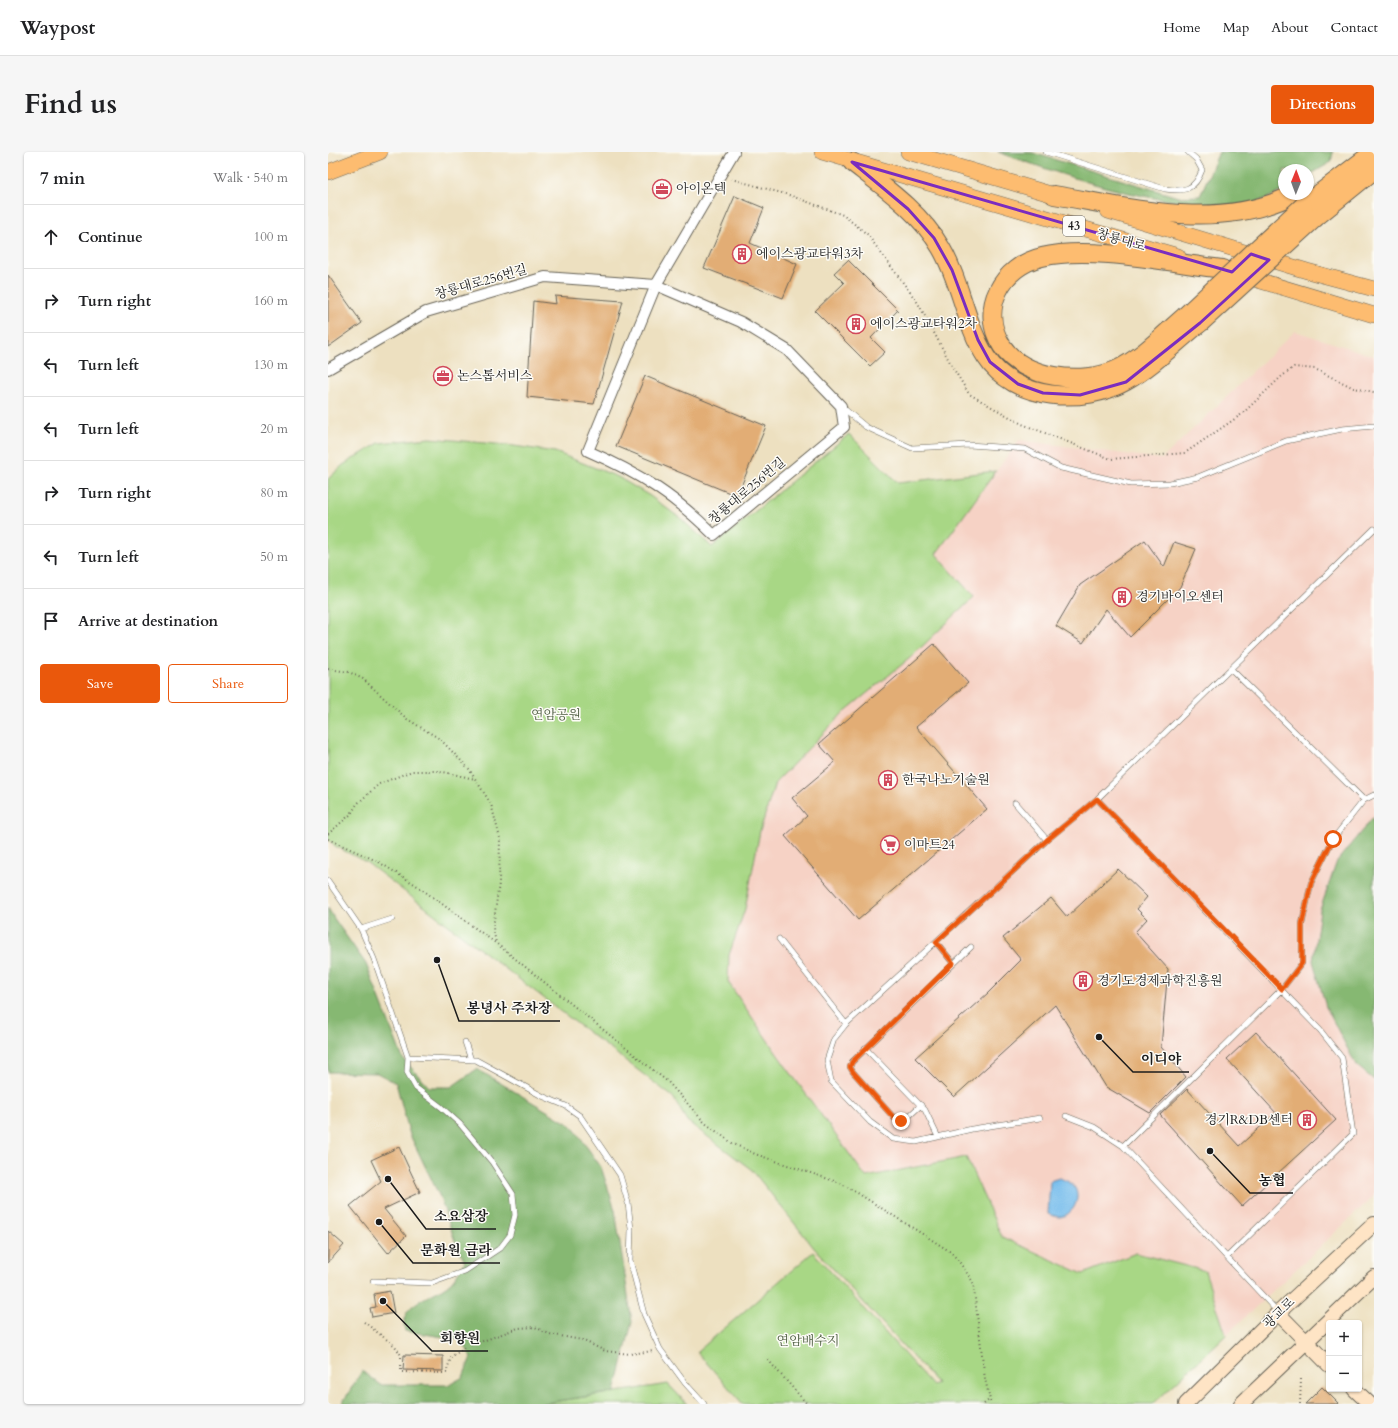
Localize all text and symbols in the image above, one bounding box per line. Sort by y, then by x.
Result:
text: Waypost [20,15,95,41]
text: Home [1163,18,1201,37]
text: Map [1223,18,1249,37]
text: About [1271,18,1308,37]
text: Contact [1330,18,1378,37]
text: Find us [24,85,117,123]
button: Directions [1271,85,1374,124]
north arrow [1278,164,1314,200]
text: 7 min [40,167,85,190]
text: Walk · 540 m [213,169,288,187]
office icon: 아이온텍 [651,178,673,200]
place label: 아이온텍 [676,180,726,198]
road number: 43 [1063,216,1085,236]
street label: 창룡대로 [1094,224,1148,256]
icon: ahead [40,226,62,248]
text: Continue [78,227,143,247]
text: 100 m [254,228,288,246]
building icon: 에이스광교타워3차 [731,243,753,265]
place label: 에이스광교타워3차 [756,245,864,263]
street label: 창룡대로256번길 [433,260,529,304]
icon: right [40,290,62,312]
text: Turn right [78,291,151,311]
text: 160 m [254,292,288,310]
building icon: 에이스광교타워2차 [845,313,867,335]
place label: 에이스광교타워2차 [870,315,978,333]
icon: left [40,354,62,376]
text: Turn left [78,355,139,375]
text: 130 m [254,356,288,374]
office icon: 논스톱서비스 [432,365,454,387]
place label: 논스톱서비스 [457,367,533,385]
icon: left [40,418,62,440]
text: Turn left [78,419,139,439]
text: 20 m [260,420,288,438]
street label: 창룡대로256번길 [705,453,789,529]
icon: right [40,482,62,504]
text: Turn right [78,483,151,503]
text: 80 m [260,484,288,502]
icon: left [40,546,62,568]
text: Turn left [78,547,139,567]
text: 50 m [260,548,288,566]
building icon: 경기바이오센터 [1111,586,1133,608]
place label: 경기바이오센터 [1136,588,1224,606]
icon: arrive [40,610,62,632]
text: Arrive at destination [78,611,218,631]
button: Save [40,664,160,703]
button: Share [168,664,288,703]
park label: 연암공원 [531,706,581,724]
building icon: 한국나노기술원 [877,769,899,791]
place label: 한국나노기술원 [902,771,990,789]
route start [1324,830,1342,848]
supermarket icon: 이마트24 [879,834,901,856]
place label: 이마트24 [904,836,955,854]
building icon: 경기도경제과학진흥원 [1072,970,1094,992]
place label: 경기도경제과학진흥원 [1097,972,1223,990]
callout: 봉녕사 주차장 [459,995,560,1021]
text: 봉녕사 주차장 [467,999,552,1018]
callout: 이디야 [1133,1046,1189,1072]
text: 이디야 [1141,1050,1182,1069]
building icon: 경기R&DB센터 [1296,1109,1318,1131]
place label: 경기R&DB센터 [1205,1111,1293,1129]
route end [892,1112,910,1130]
callout: 농협 [1250,1167,1293,1193]
text: 농협 [1258,1171,1286,1190]
callout: 소요삼장 [426,1203,496,1229]
text: 소요삼장 [434,1207,489,1226]
callout: 문화원 금라 [413,1237,500,1263]
text: 문화원 금라 [420,1241,492,1260]
street label: 광교로 [1259,1293,1299,1333]
map controls [1326,1320,1362,1392]
button: + [1326,1320,1362,1356]
callout: 회향원 [432,1325,488,1351]
text: 회향원 [440,1329,480,1348]
park label: 연암배수지 [777,1332,839,1350]
button: − [1326,1356,1362,1392]

